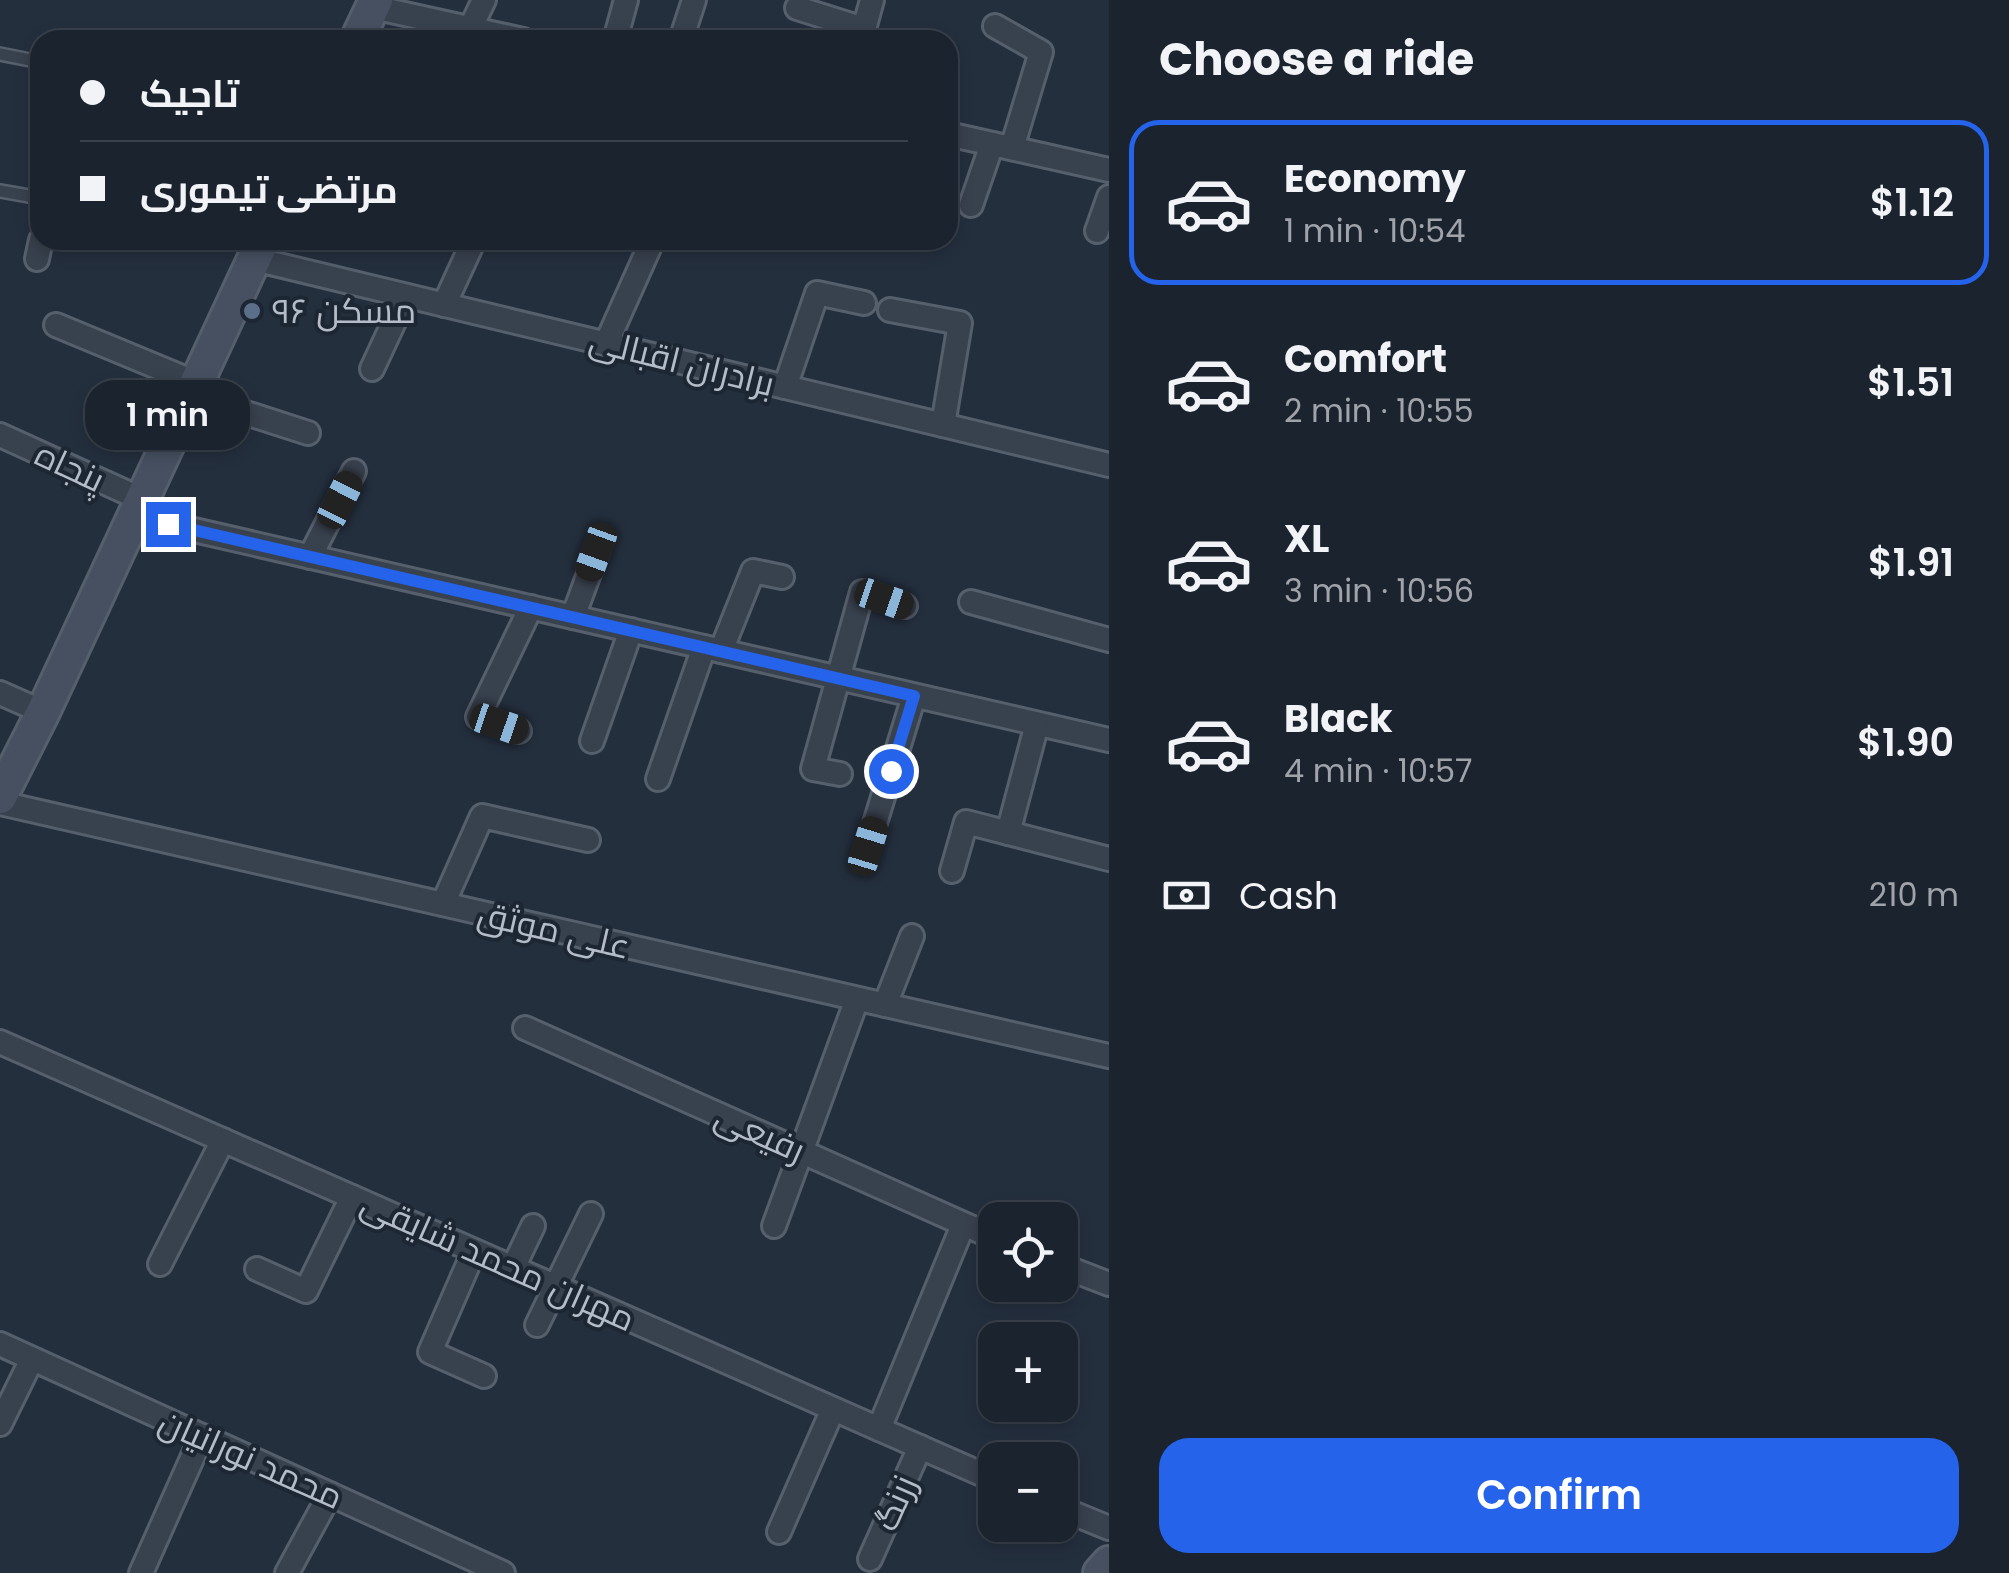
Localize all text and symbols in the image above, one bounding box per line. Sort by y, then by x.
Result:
text: Choose a ride [1159,28,1474,91]
text: تاجیک [140,67,239,120]
text: Economy [1284,152,1466,205]
icon: car [1164,158,1254,248]
text: مرتضی تیموری [140,163,398,216]
text: $1.12 [1870,176,1954,229]
text: 1 min · 10:54 [1284,208,1465,253]
place label: مسکن ۹۶ [272,286,416,335]
marker: مسکن ۹۶ [241,300,263,322]
street label: برادران اقبالی [584,315,780,408]
text: Comfort [1284,332,1447,385]
icon: car [1164,338,1254,428]
text: $1.51 [1867,356,1954,409]
callout: 1 min [86,379,250,449]
text: 2 min · 10:55 [1284,388,1473,433]
text: 1 min [126,392,209,437]
street label: پنجاه [27,429,113,504]
car [313,466,367,534]
route end [146,502,191,547]
text: XL [1284,512,1329,565]
icon: car [1164,518,1254,608]
car [572,519,620,585]
text: $1.91 [1868,536,1954,589]
text: 3 min · 10:56 [1284,568,1474,613]
car [851,575,917,623]
text: Black [1284,692,1393,745]
icon: car [1164,698,1254,788]
car [466,700,532,748]
text: $1.90 [1857,716,1954,769]
text: 4 min · 10:57 [1284,748,1473,793]
route start [869,749,914,794]
car [845,813,891,879]
icon: cash [1159,868,1214,923]
text: Cash [1239,869,1338,922]
text: 210 m [1869,872,1959,917]
street label: علی موثق [473,888,635,971]
street label: رفیعی [707,1091,813,1174]
street label: مهران محمد شایقی [353,1178,643,1343]
map controls [978,1202,1078,1542]
button: locate [978,1202,1078,1302]
button: + [978,1322,1078,1422]
street label: محمد نورانیان [151,1396,351,1521]
button: Confirm [1159,1438,1959,1553]
button: − [978,1442,1078,1542]
street label: زرنگ [861,1467,928,1539]

